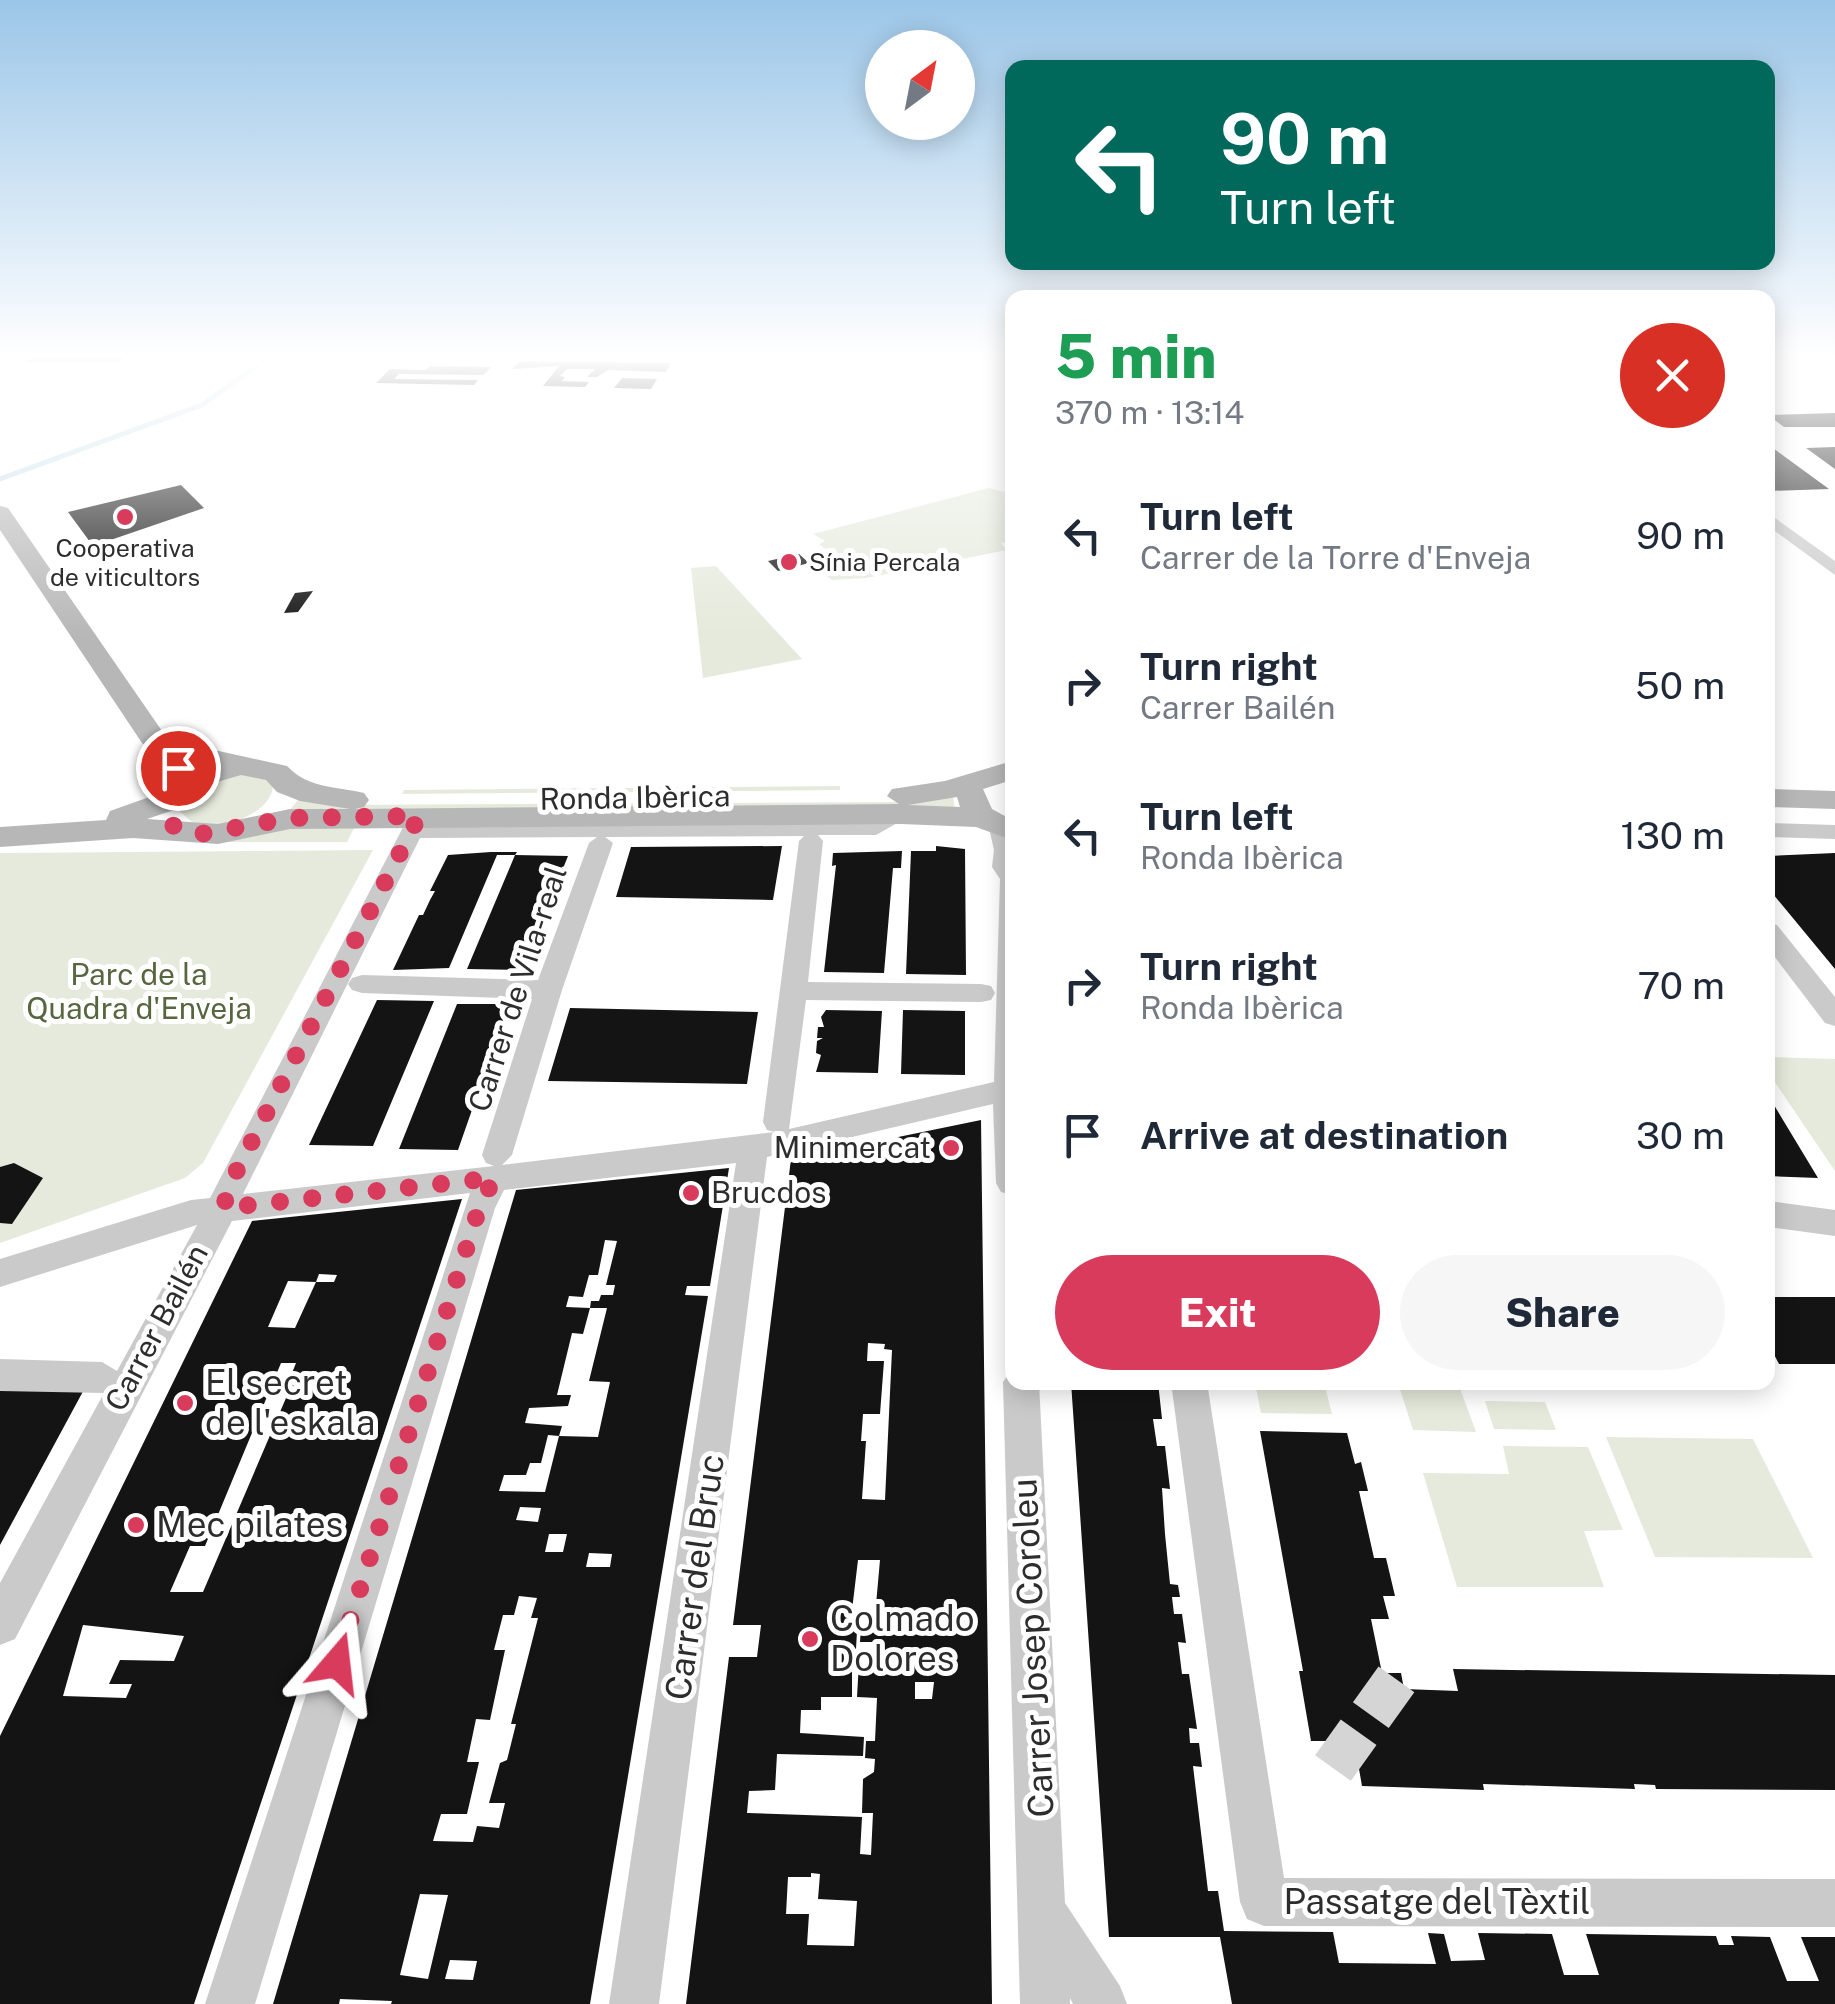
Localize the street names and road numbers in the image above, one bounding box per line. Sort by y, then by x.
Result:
street label: Ronda Ibèrica [539,777,731,817]
street label: Carrer de Vila-real [460,861,574,1116]
street label: Carrer Bailén [97,1238,215,1417]
street label: Carrer del Bruc [657,1451,732,1703]
street label: Carrer Josep Coroleu [1003,1478,1062,1818]
street label: Passatge del Tèxtil [1284,1881,1590,1922]

